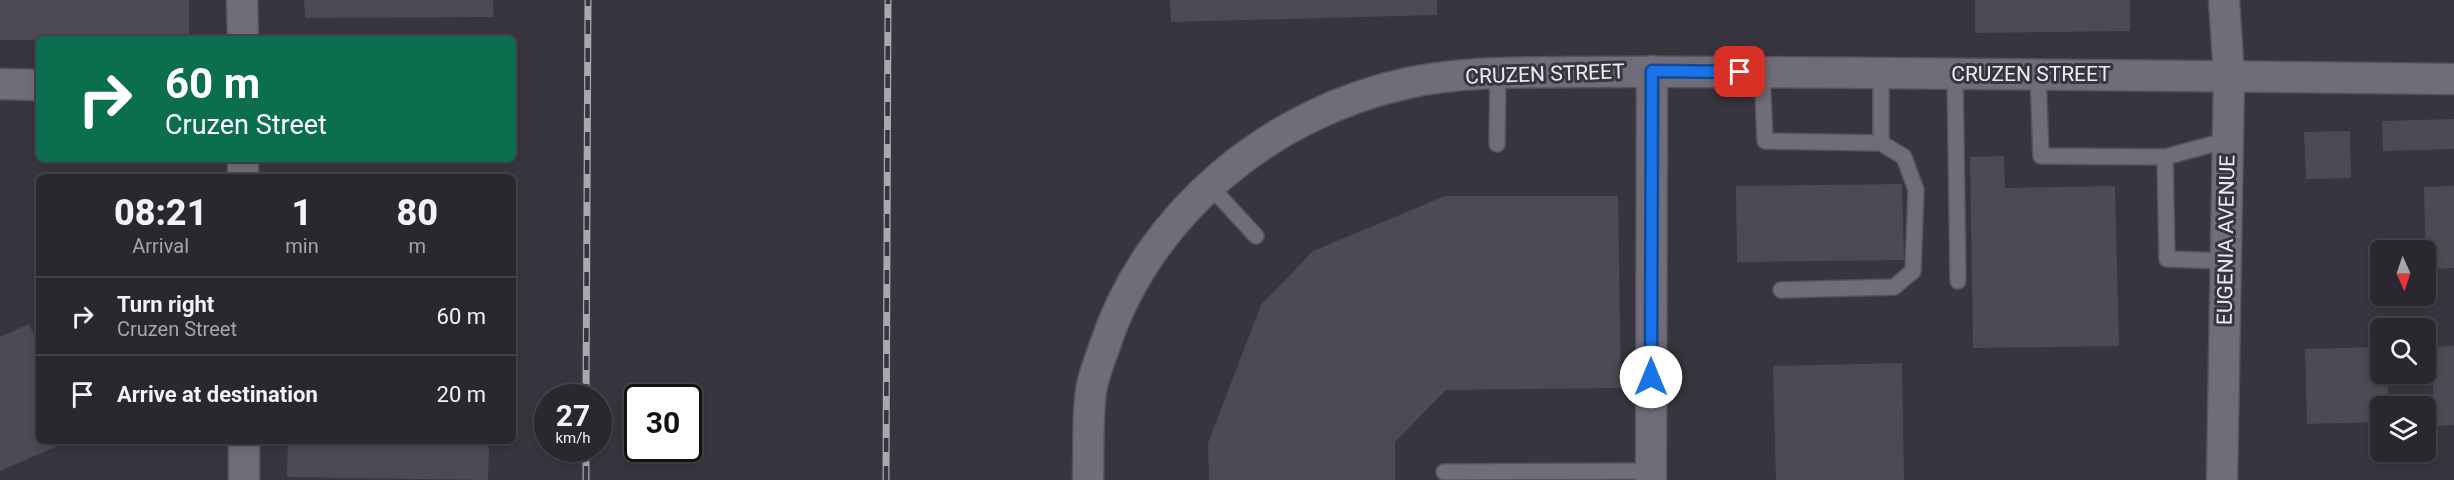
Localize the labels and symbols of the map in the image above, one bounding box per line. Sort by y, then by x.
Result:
pin [1714,46,1765,97]
street label: CRUZEN STREET [1465,59,1626,89]
street label: CRUZEN STREET [1951,62,2111,86]
street label: EUGENIA AVENUE [2213,155,2239,325]
north arrow [2370,240,2436,306]
position arrow [1619,345,1683,409]
speed limit sign: 30 [624,384,702,462]

